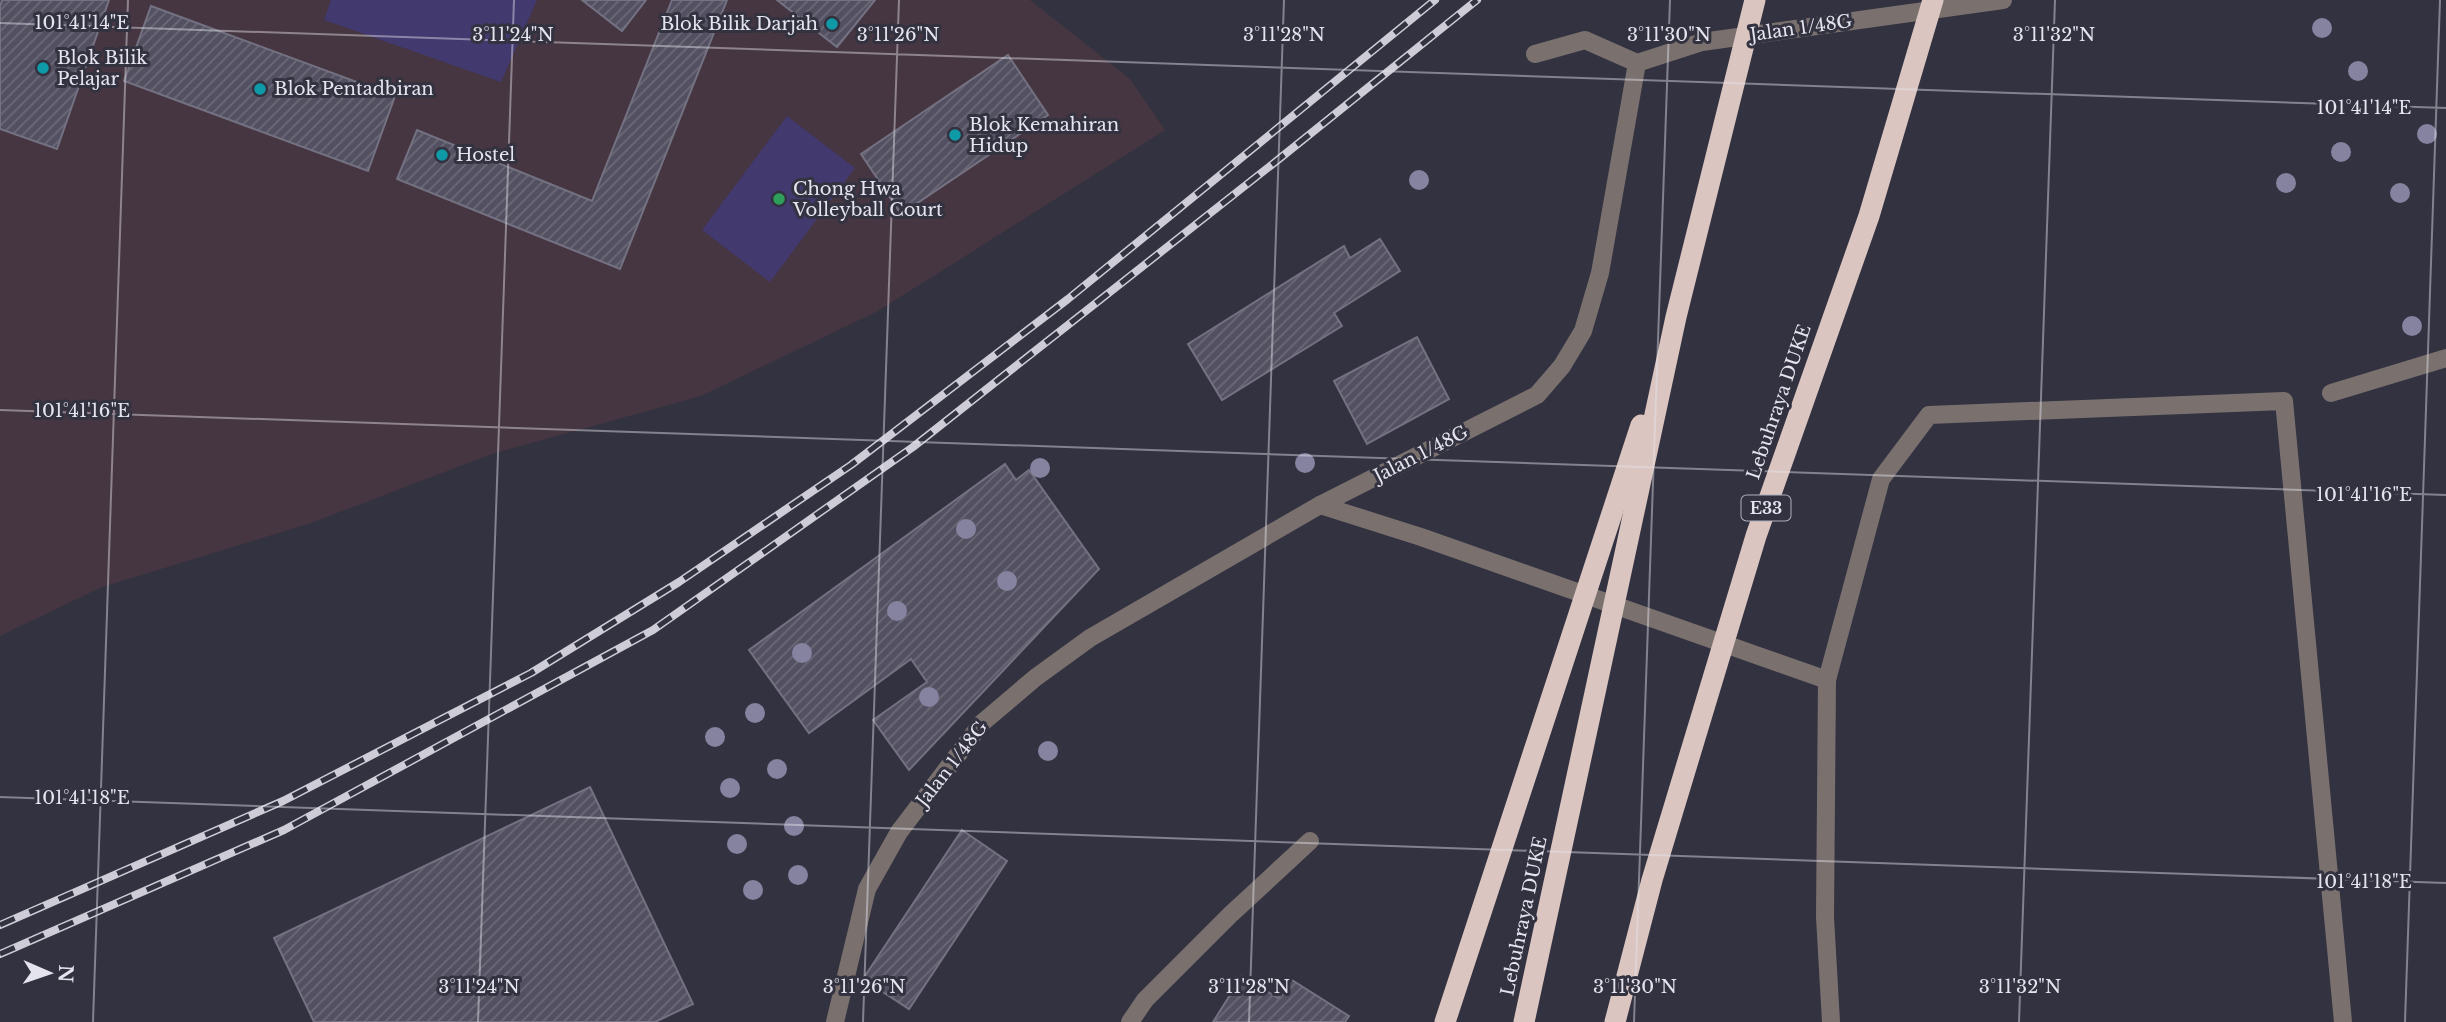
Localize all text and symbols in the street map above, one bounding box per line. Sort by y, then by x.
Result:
street label: Jalan 1/48G [1747,10,1854,46]
text: 101°41'14"E [35,12,129,34]
place label: Blok Bilik Darjah [660,13,818,35]
marker: Blok Bilik Darjah [824,16,840,32]
text: 3°11'24"N [472,24,554,46]
text: 3°11'26"N [857,24,939,46]
text: 3°11'28"N [1243,24,1325,46]
text: 3°11'30"N [1627,24,1711,46]
text: 3°11'32"N [2013,24,2095,46]
place label: Blok Bilik Pelajar [57,47,147,90]
marker: Blok Bilik Pelajar [35,60,51,76]
place label: Blok Pentadbiran [274,78,434,100]
marker: Blok Pentadbiran [252,81,268,97]
text: 101°41'14"E [2317,97,2411,119]
place label: Blok Kemahiran Hidup [969,114,1119,157]
marker: Blok Kemahiran Hidup [947,127,963,143]
place label: Hostel [456,144,515,166]
marker: Hostel [434,147,450,163]
place label: Chong Hwa Volleyball Court [792,178,943,221]
marker: Chong Hwa Volleyball Court [771,191,787,207]
street label: Lebuhraya DUKE [1742,322,1816,482]
text: 101°41'16"E [34,400,130,422]
street label: Jalan 1/48G [1368,421,1472,488]
text: 101°41'16"E [2316,484,2412,506]
road number: E33 [1742,495,1790,520]
street label: Jalan 1/48G [910,716,993,813]
text: 101°41'18"E [34,787,130,809]
street label: Lebuhraya DUKE [1496,834,1552,998]
text: 101°41'18"E [2316,871,2412,893]
north arrow [14,938,84,1008]
text: N [54,964,77,983]
text: 3°11'24"N [438,976,520,998]
text: 3°11'26"N [823,976,905,998]
text: 3°11'28"N [1208,976,1290,998]
text: 3°11'30"N [1593,976,1677,998]
text: 3°11'32"N [1979,976,2061,998]

